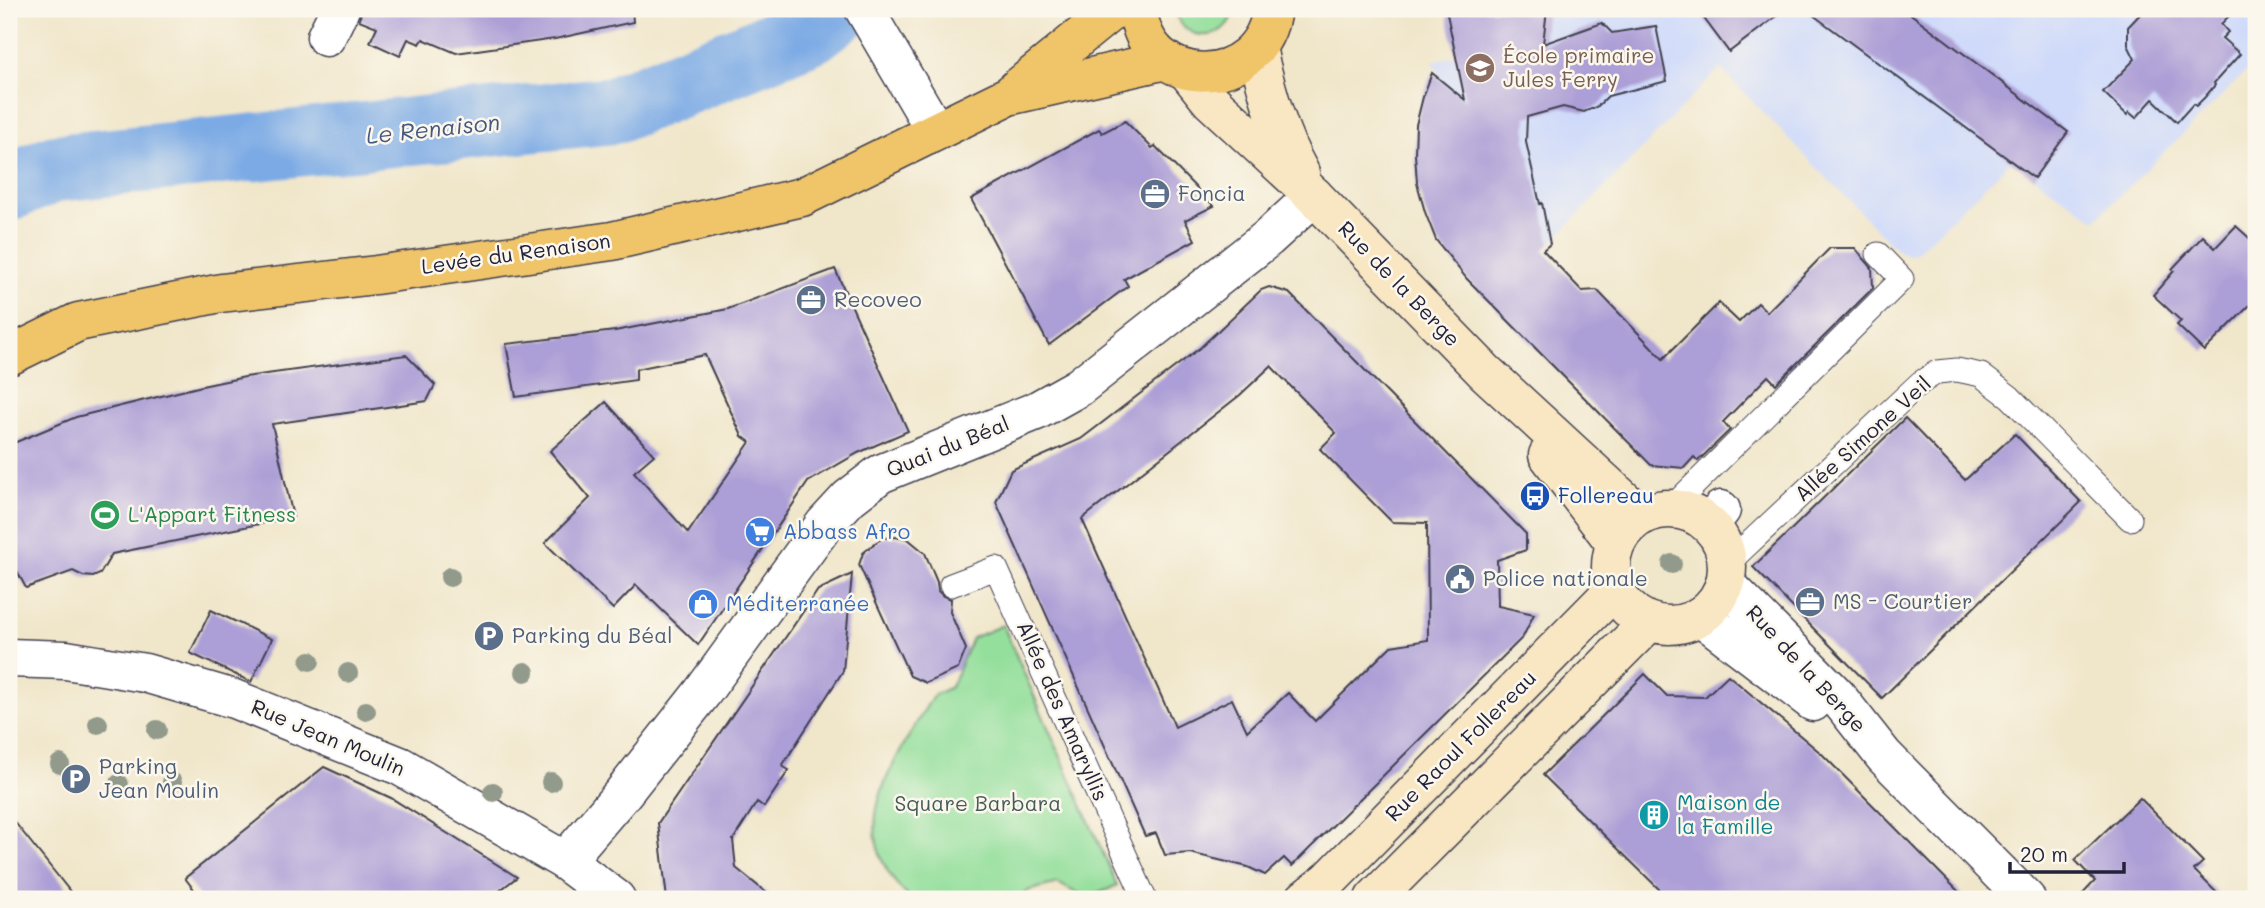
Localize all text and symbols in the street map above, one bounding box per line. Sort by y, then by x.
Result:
place label: École primaire Jules Ferry [1503,41,1655,92]
school or university icon: École primaire Jules Ferry [1463,51,1497,85]
water label: Le Renaison [365,106,501,150]
office icon: Foncia [1138,177,1172,211]
place label: Foncia [1178,179,1246,206]
street label: Rue de la Berge [1333,214,1467,352]
street label: Levée du Renaison [420,226,612,279]
office icon: Recoveo [794,283,828,317]
place label: Recoveo [834,285,922,312]
street label: Allée Simone Veil [1788,369,1936,506]
street label: Quai du Béal [882,409,1013,482]
bus stop icon: Follereau [1518,479,1552,513]
place label: Follereau [1558,481,1654,508]
sports icon: L'Appart Fitness [88,498,122,532]
place label: L'Appart Fitness [128,500,296,527]
supermarket icon: Abbass Afro [743,515,777,549]
place label: Abbass Afro [783,517,910,544]
public building icon: Police nationale [1443,562,1477,596]
place label: Police nationale [1483,564,1648,591]
office icon: MS - Courtier [1793,585,1827,619]
shop icon: Méditerranée [686,587,720,621]
place label: MS - Courtier [1833,587,1973,614]
place label: Méditerranée [726,589,870,616]
street label: Rue de la Berge [1741,599,1873,737]
street label: Allée des Amaryllis [1012,616,1115,805]
parking icon: Parking du Béal [472,619,506,653]
place label: Parking du Béal [512,621,672,648]
street label: Rue Raoul Follereau [1379,664,1541,826]
street label: Rue Jean Moulin [248,692,410,781]
place label: Parking Jean Moulin [99,752,219,803]
parking icon: Parking Jean Moulin [59,762,93,796]
place label: Maison de la Famille [1677,788,1781,839]
park label: Square Barbara [895,789,1061,816]
building icon: Maison de la Famille [1637,798,1671,832]
scale bar [2010,831,2123,875]
text: 20 m [2020,840,2068,867]

